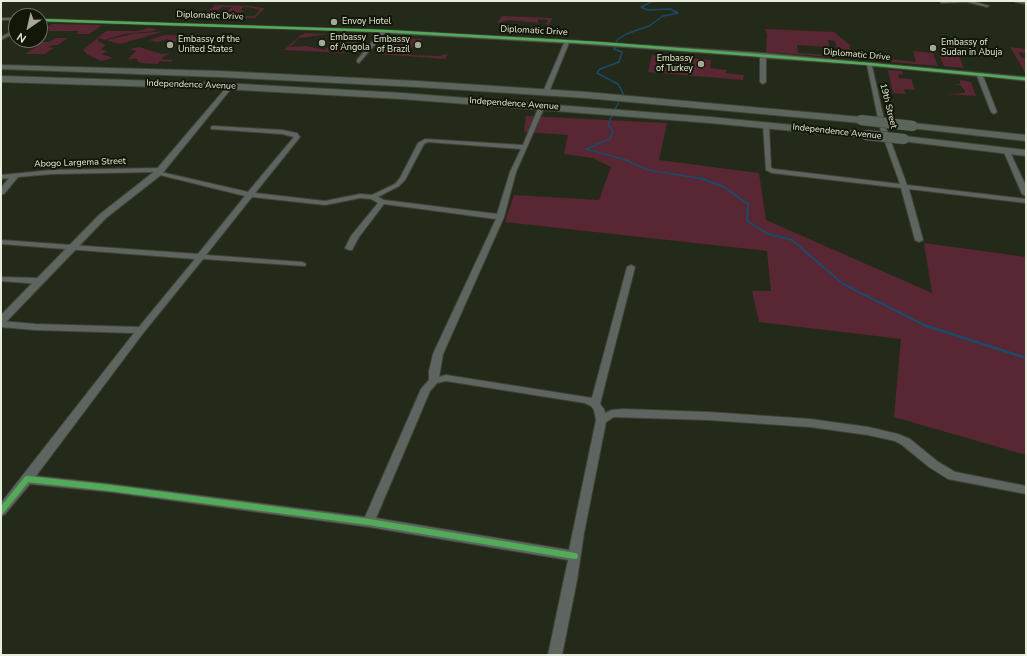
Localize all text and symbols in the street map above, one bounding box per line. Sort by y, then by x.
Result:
north arrow [8,8,48,48]
street label: Diplomatic Drive [176,9,244,23]
marker: Envoy Hotel [329,17,339,27]
place label: Envoy Hotel [342,17,391,27]
street label: Diplomatic Drive [500,24,568,38]
text: N [14,29,29,46]
place label: Embassy of Angola [330,33,370,54]
place label: Embassy of the United States [178,35,240,56]
place label: Embassy of Brazil [374,35,410,56]
marker: Embassy of Angola [317,38,327,48]
place label: Embassy of Sudan in Abuja [941,38,1002,59]
marker: Embassy of the United States [165,40,175,50]
marker: Embassy of Brazil [413,40,423,50]
marker: Embassy of Sudan in Abuja [928,43,938,53]
street label: Diplomatic Drive [823,47,891,63]
place label: Embassy of Turkey [656,54,693,75]
marker: Embassy of Turkey [696,59,706,69]
street label: Independence Avenue [146,78,236,92]
street label: 19th Street [877,82,899,130]
street label: Independence Avenue [469,95,559,113]
street label: Independence Avenue [792,122,882,142]
street label: Abogo Largema Street [34,156,126,170]

